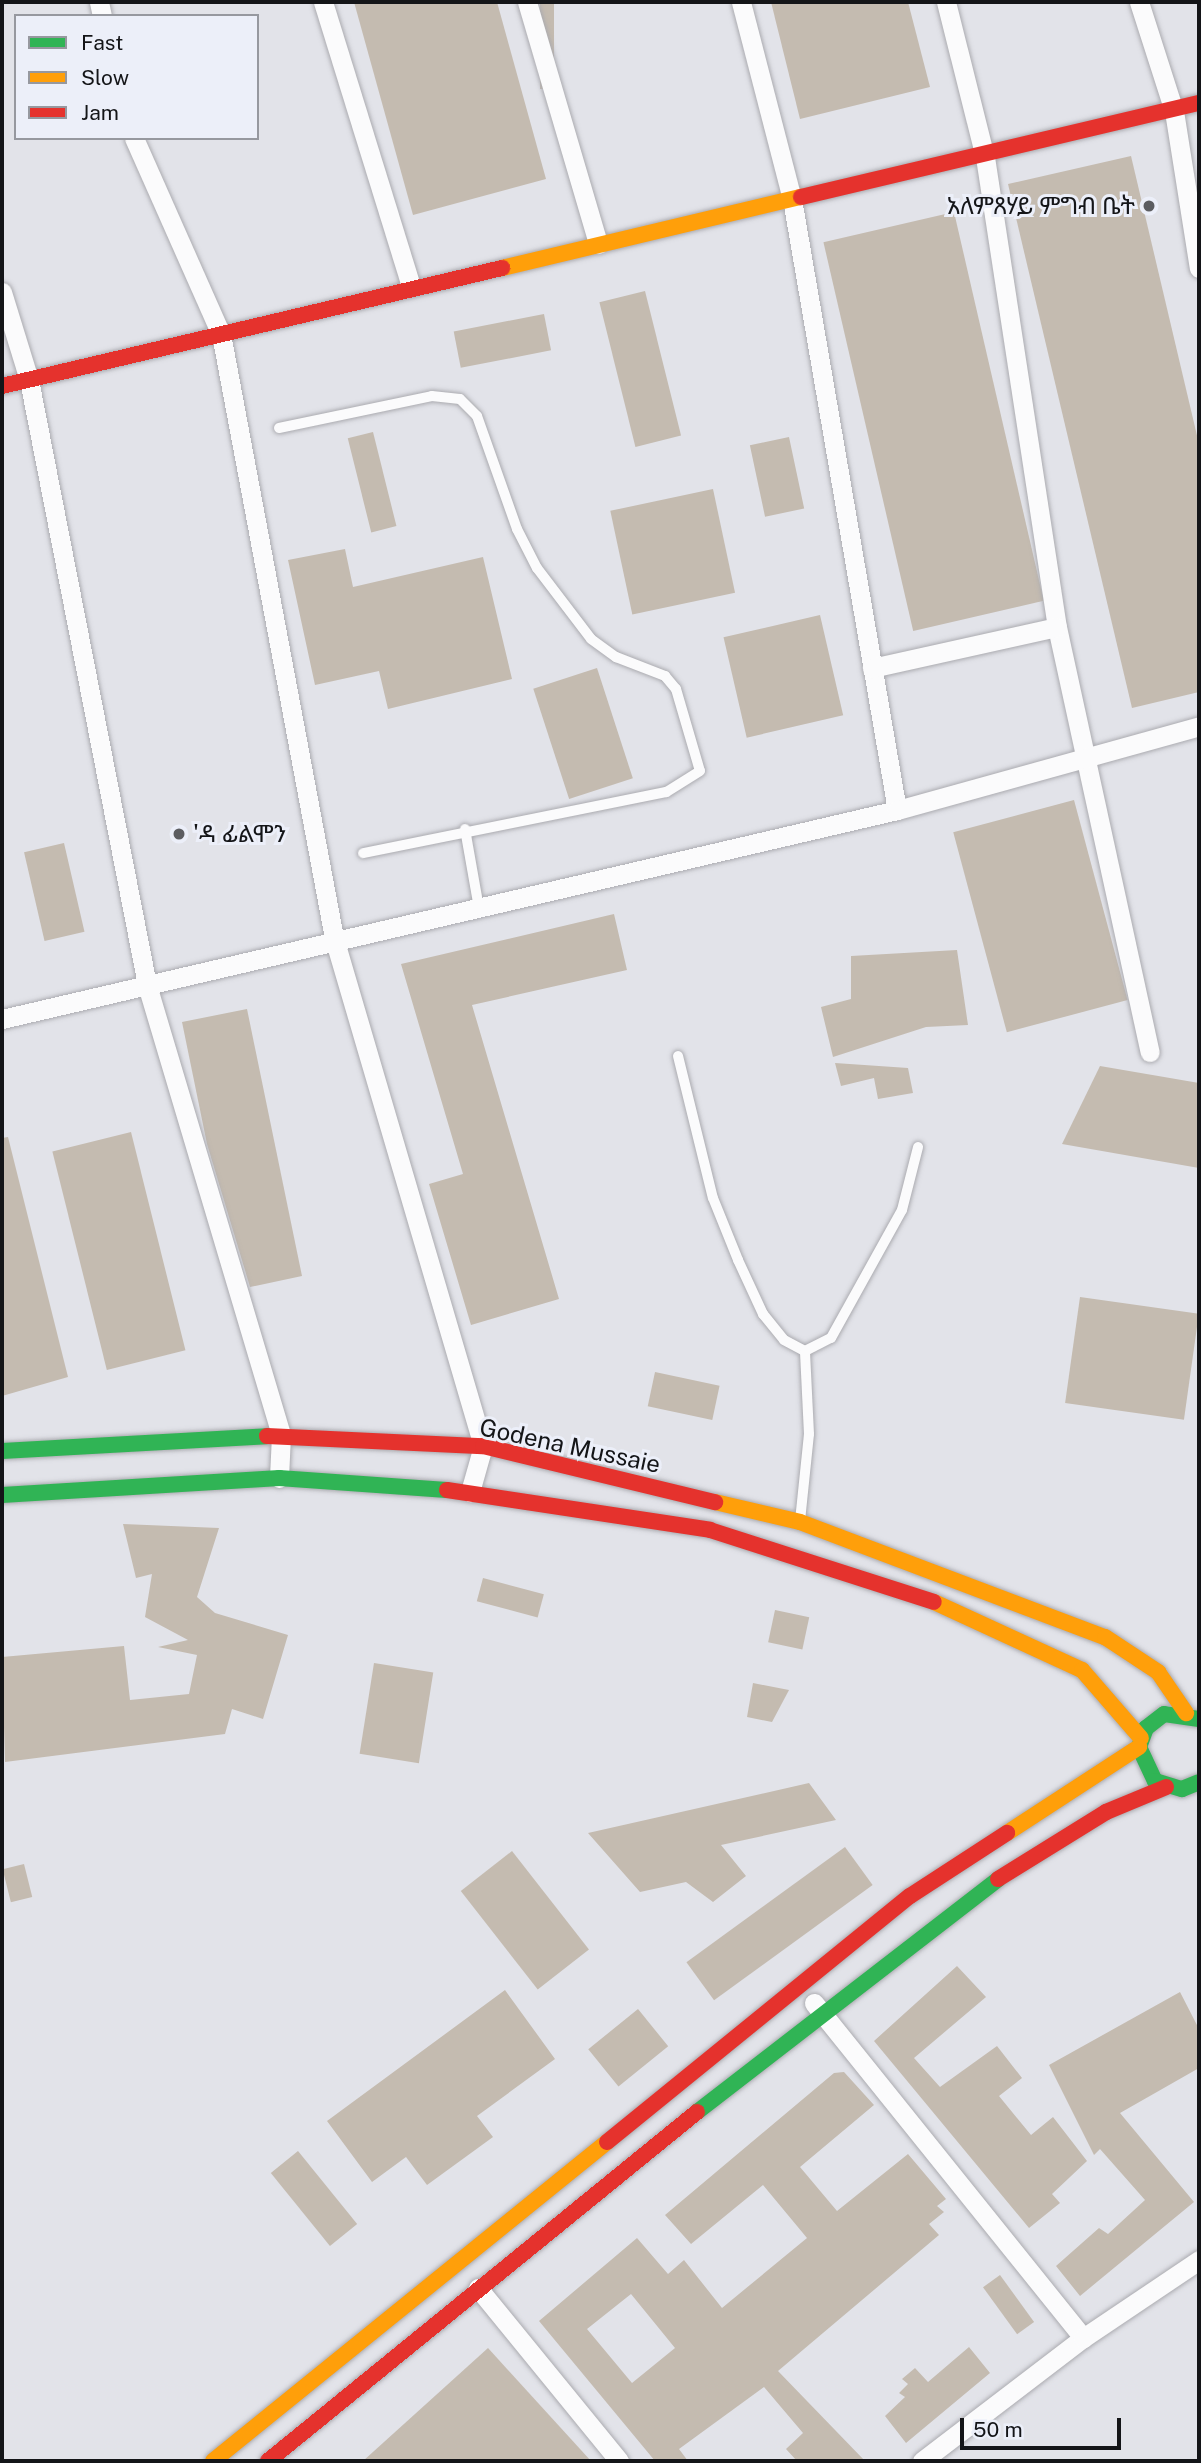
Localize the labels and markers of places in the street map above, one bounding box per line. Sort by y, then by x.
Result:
place label: አለምጸሃይ ምግብ ቤት [947,192,1135,220]
marker: አለምጸሃይ ምግብ ቤት [1141,198,1157,214]
place label: 'ዳ ፊልሞን [193,820,286,848]
marker: 'ዳ ፊልሞን [171,826,187,842]

